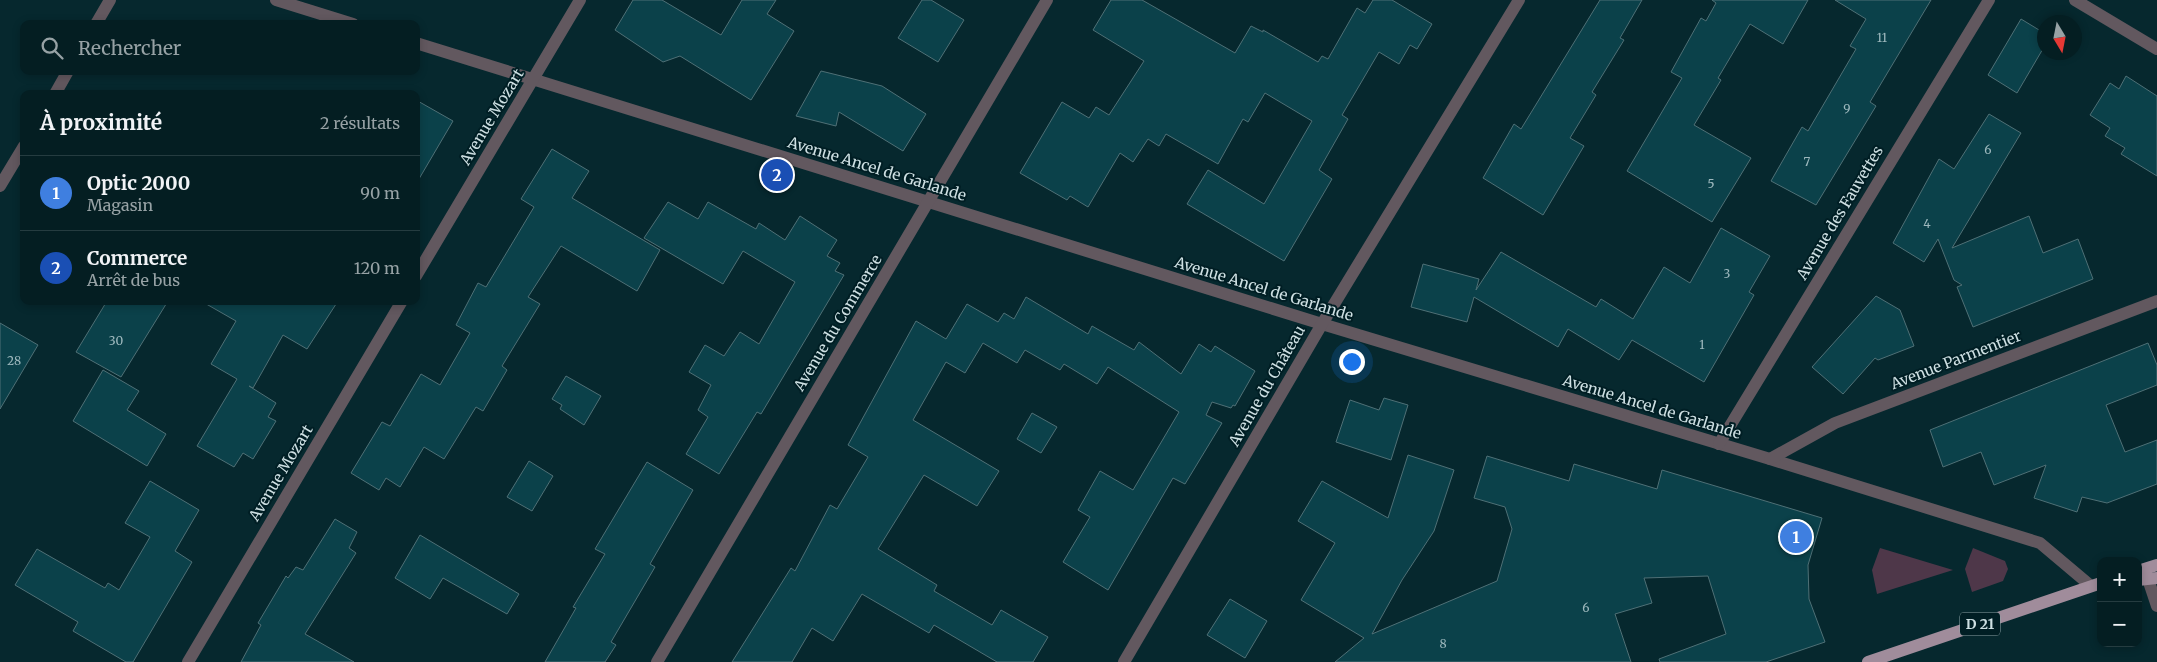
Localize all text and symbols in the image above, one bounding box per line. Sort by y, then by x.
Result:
north arrow [2037,15,2082,60]
search box [20,20,420,75]
house number: 11 [1877,30,1888,45]
icon: search [38,34,66,62]
text: Rechercher [78,36,181,60]
street label: Avenue Mozart [455,65,528,169]
house number: 9 [1843,101,1851,116]
text: À proximité [40,109,162,136]
text: 2 résultats [320,113,400,133]
street label: Avenue Ancel de Garlande [785,132,969,205]
street label: Avenue des Fauvettes [1792,142,1887,284]
house number: 6 [1984,142,1992,157]
house number: 7 [1804,154,1811,169]
pin: 2 [761,156,793,194]
text: Optic 2000 [87,171,190,195]
house number: 5 [1707,176,1715,191]
text: 1 [52,183,60,203]
text: 90 m [360,183,400,203]
text: Magasin [87,195,153,215]
house number: 4 [1923,216,1931,231]
text: Commerce [87,246,187,270]
street label: Avenue du Commerce [789,251,886,395]
street label: Avenue Ancel de Garlande [1172,252,1356,325]
text: 2 [51,258,61,278]
text: 120 m [354,258,400,278]
house number: 3 [1724,266,1731,281]
text: Arrêt de bus [87,270,180,290]
street label: Avenue du Château [1224,322,1309,450]
street label: Avenue Parmentier [1887,326,2024,394]
house number: 30 [109,333,123,348]
house number: 1 [1699,337,1705,352]
your location [1339,349,1365,375]
house number: 28 [7,353,21,368]
street label: Avenue Ancel de Garlande [1560,370,1744,443]
street label: Avenue Mozart [244,421,317,525]
pin: 1 [1780,518,1812,556]
map controls [2097,557,2142,647]
button: + [2097,557,2142,602]
house number: 6 [1582,600,1590,615]
button: − [2097,602,2142,647]
road number: D 21 [1960,612,2000,636]
house number: 8 [1439,636,1447,651]

